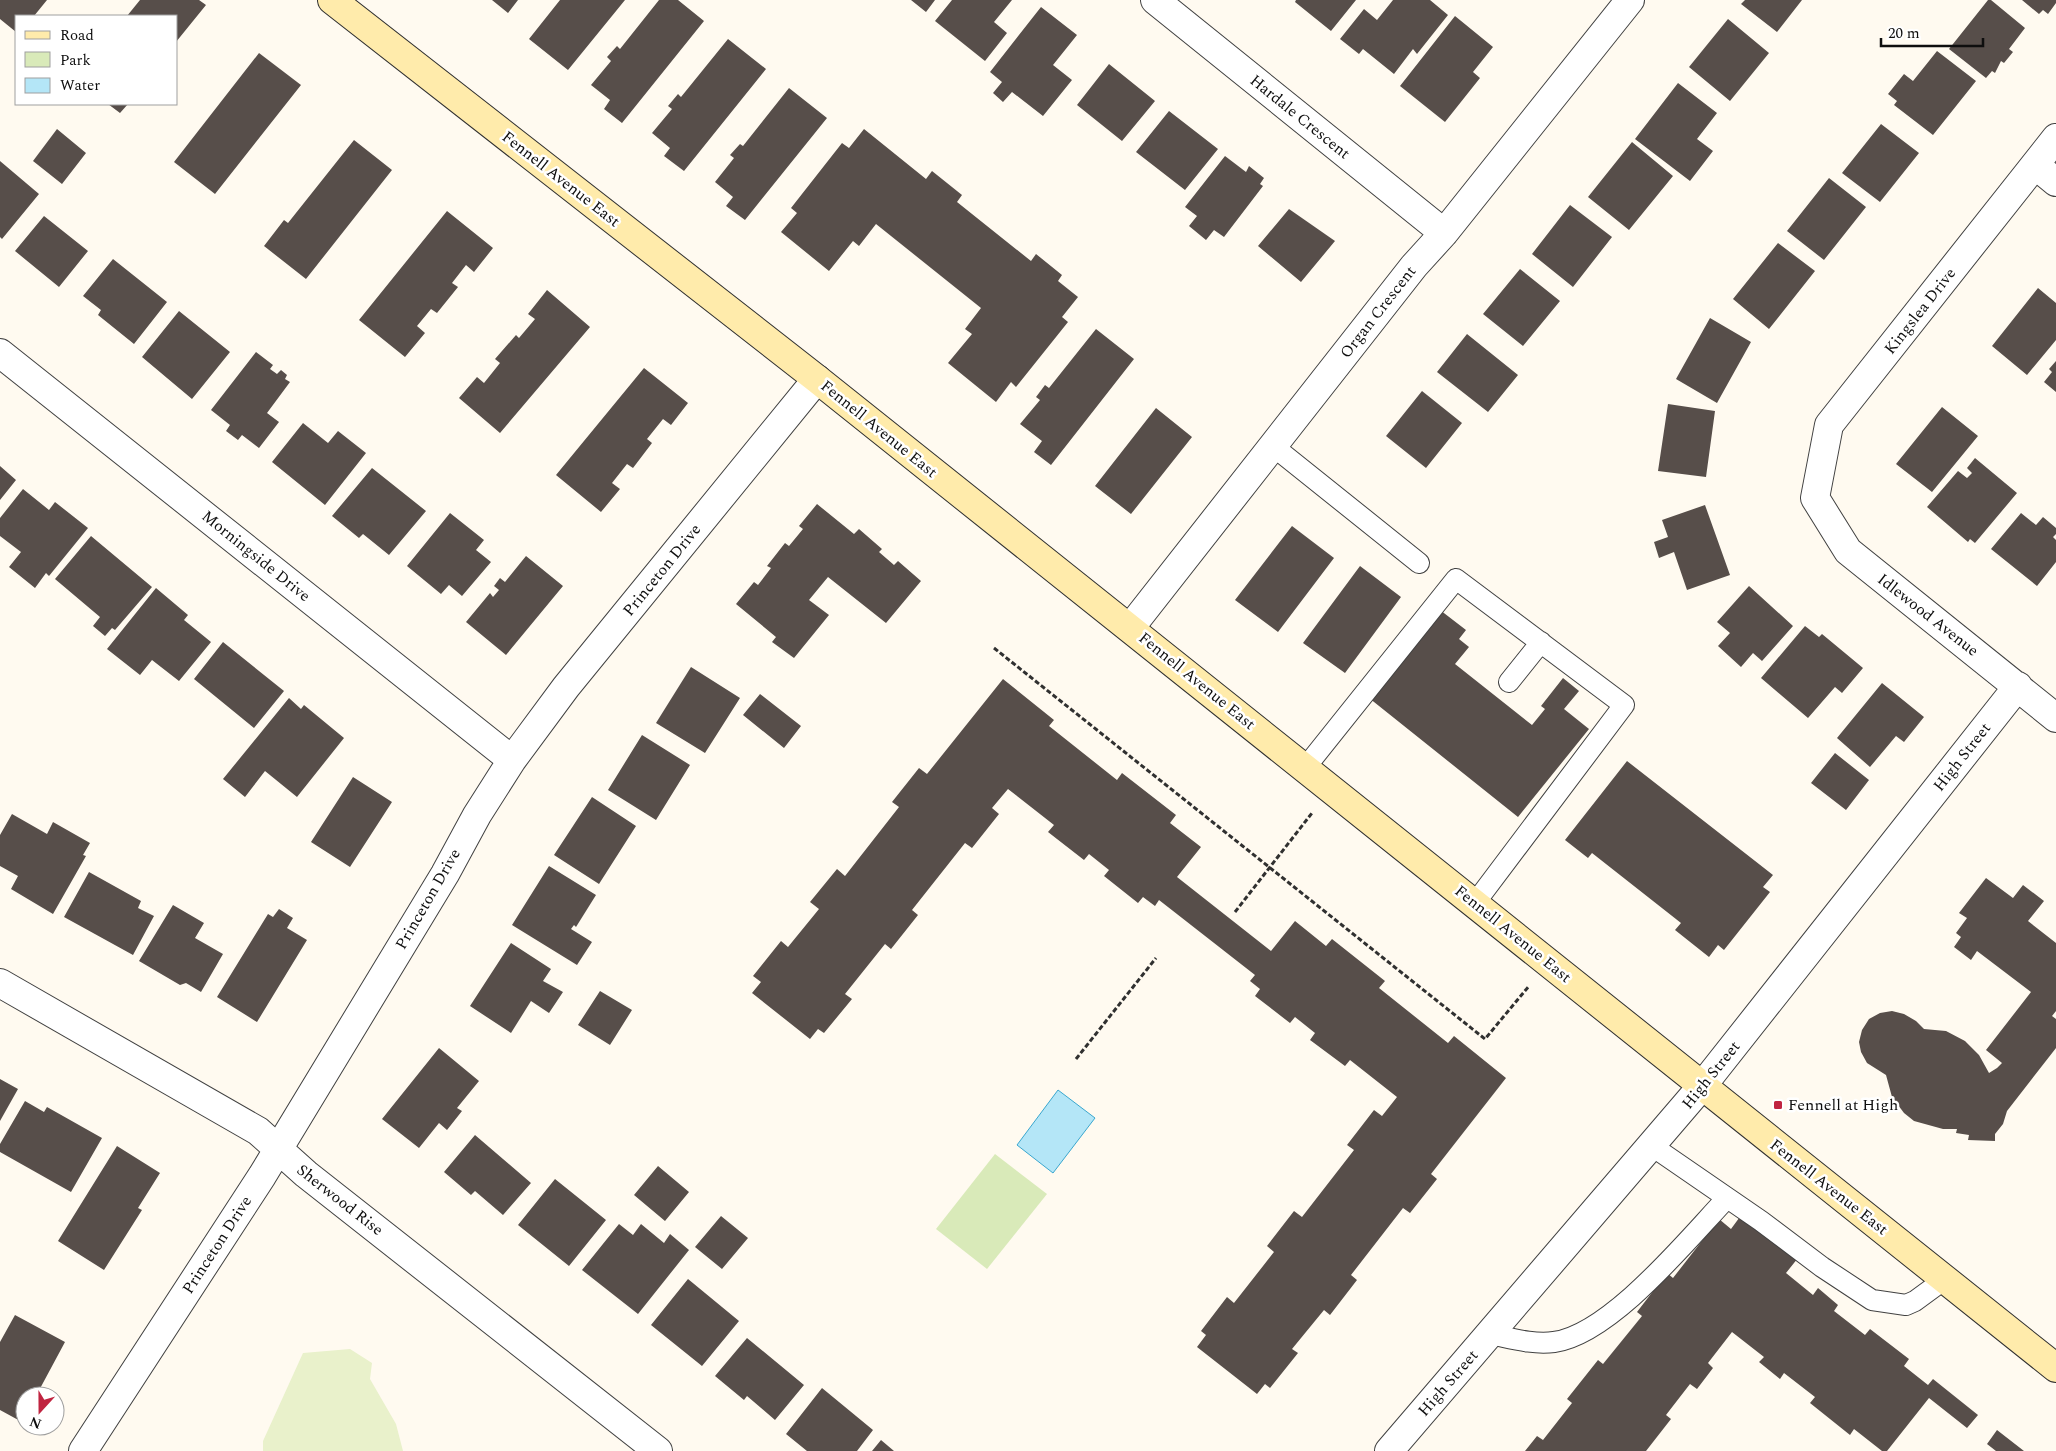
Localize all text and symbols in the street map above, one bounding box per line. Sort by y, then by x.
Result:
legend [15,15,178,105]
scale bar [1881,15,1984,47]
text: 20 m [1888,22,1920,45]
text: Road [60,24,94,47]
text: Park [60,49,91,72]
street label: Hardale Crescent [1245,69,1356,165]
text: Water [60,74,100,97]
street label: Fennell Avenue East [497,125,626,233]
street label: Organ Crescent [1334,260,1422,364]
street label: Kingslea Drive [1878,262,1962,360]
street label: Fennell Avenue East [815,374,943,484]
street label: Morningside Drive [196,504,316,608]
street label: Princeton Drive [617,519,707,621]
street label: Idlewood Avenue [1872,568,1984,662]
street label: Fennell Avenue East [1133,626,1261,736]
street label: High Street [1927,717,1997,797]
street label: Princeton Drive [389,844,467,954]
street label: Fennell Avenue East [1449,879,1577,989]
street label: High Street [1676,1035,1746,1114]
place label: Fennell at High [1788,1093,1898,1117]
marker: Fennell at High [1772,1099,1784,1111]
street label: Fennell Avenue East [1765,1133,1894,1241]
street label: Sherwood Rise [291,1158,389,1242]
street label: Princeton Drive [176,1191,258,1299]
street label: High Street [1412,1344,1484,1422]
north arrow [15,1386,65,1436]
text: N [26,1411,45,1435]

